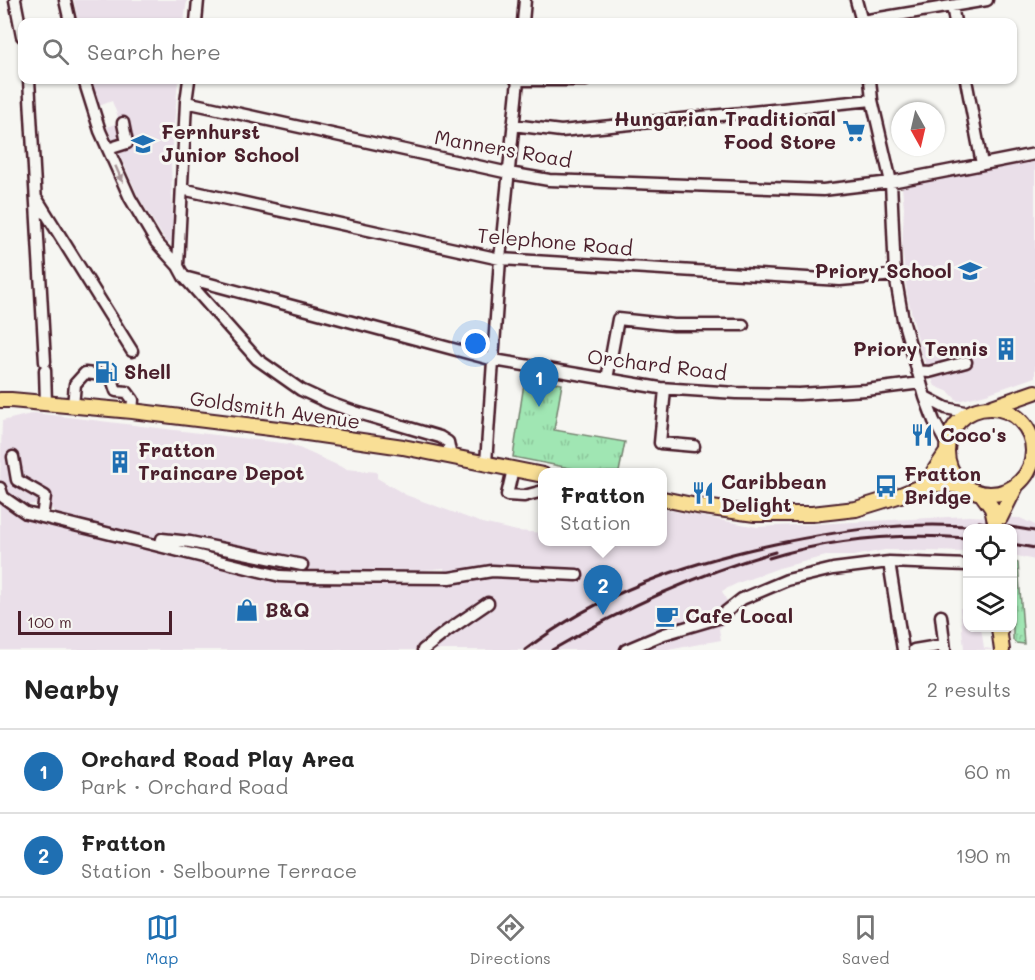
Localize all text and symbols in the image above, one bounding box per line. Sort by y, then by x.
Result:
search box [18,18,1017,84]
icon: search [39,35,72,68]
text: Search here [87,37,221,66]
north arrow [891,102,945,156]
place label: Hungarian Traditional Food Store [614,105,836,154]
place label: Fernhurst Junior School [161,118,299,167]
supermarket icon: Hungarian Traditional Food Store [841,118,867,144]
street label: Manners Road [433,123,574,173]
school or university icon: Fernhurst Junior School [130,131,156,157]
one-way arrow [114,165,124,183]
street label: Telephone Road [476,221,634,261]
place label: Priory School [815,257,952,283]
school or university icon: Priory School [957,258,983,284]
your location [461,329,490,358]
place label: Priory Tennis [853,335,988,361]
building icon: Priory Tennis [993,336,1019,362]
street label: Orchard Road [586,343,728,385]
place label: Shell [124,358,171,384]
pin: 1 [520,358,558,407]
fuel station icon: Shell [93,359,119,385]
street label: Goldsmith Avenue [188,384,362,434]
place label: Coco's [940,421,1007,447]
restaurant icon: Coco's [909,422,935,448]
place label: Fratton Traincare Depot [138,436,305,485]
building icon: Fratton Traincare Depot [107,449,133,475]
place label: Fratton Bridge [904,460,981,509]
popup [538,468,667,546]
place label: Caribbean Delight [721,468,826,517]
bus stop icon: Fratton Bridge [873,473,899,499]
text: Fratton [560,480,645,509]
restaurant icon: Caribbean Delight [690,480,716,506]
text: Station [560,509,631,535]
map controls [963,524,1017,632]
button: locate [963,524,1017,578]
pin: 2 [584,566,622,615]
button: layers [963,578,1017,632]
place label: B&Q [265,596,310,622]
shop icon: B&Q [234,597,260,623]
place label: Cafe Local [685,602,793,628]
cafe icon: Cafe Local [654,603,680,629]
scale bar [18,608,172,636]
text: 100 m [27,611,72,632]
text: Nearby [24,672,119,706]
text: 2 results [927,676,1011,702]
text: Orchard Road Play Area [81,744,355,773]
text: 1 [39,758,48,784]
text: 60 m [964,758,1011,784]
text: Park · Orchard Road [81,773,288,799]
text: Fratton [81,828,166,857]
text: 2 [38,842,49,868]
text: 190 m [956,842,1011,868]
text: Station · Selbourne Terrace [81,857,357,883]
tab: Map [146,911,179,968]
tab: Directions [470,911,551,968]
tab: Saved [842,911,889,968]

